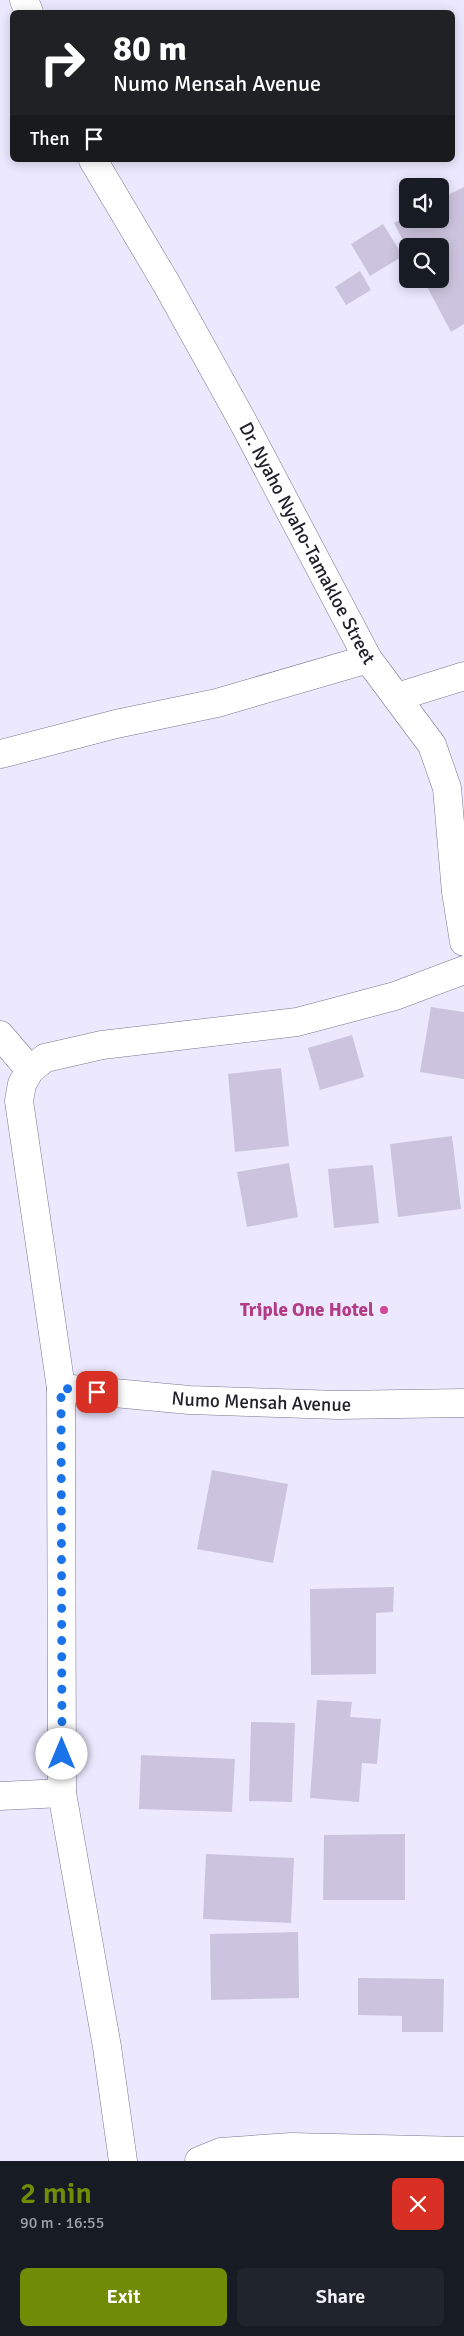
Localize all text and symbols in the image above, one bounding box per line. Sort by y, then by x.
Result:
text: 80 m [113,27,187,70]
icon: right [30,30,95,95]
text: Numo Mensah Avenue [113,70,321,97]
icon: arrive [80,125,108,153]
text: Then [30,127,70,151]
map controls [399,178,449,288]
button: sound [399,178,449,228]
button: search [399,238,449,288]
street label: Dr. Nyaho Nyaho-Tamakloe Street [233,418,380,670]
place label: Triple One Hotel [240,1298,374,1322]
marker: Triple One Hotel [378,1304,390,1316]
pin [76,1371,118,1413]
icon: arrive [83,1378,111,1406]
street label: Numo Mensah Avenue [170,1386,351,1417]
position arrow [35,1727,87,1779]
text: 2 min [20,2175,92,2212]
button: close [392,2178,444,2230]
text: 90 m · 16:55 [20,2213,104,2233]
button: Exit [20,2268,227,2326]
button: Share [237,2268,444,2326]

